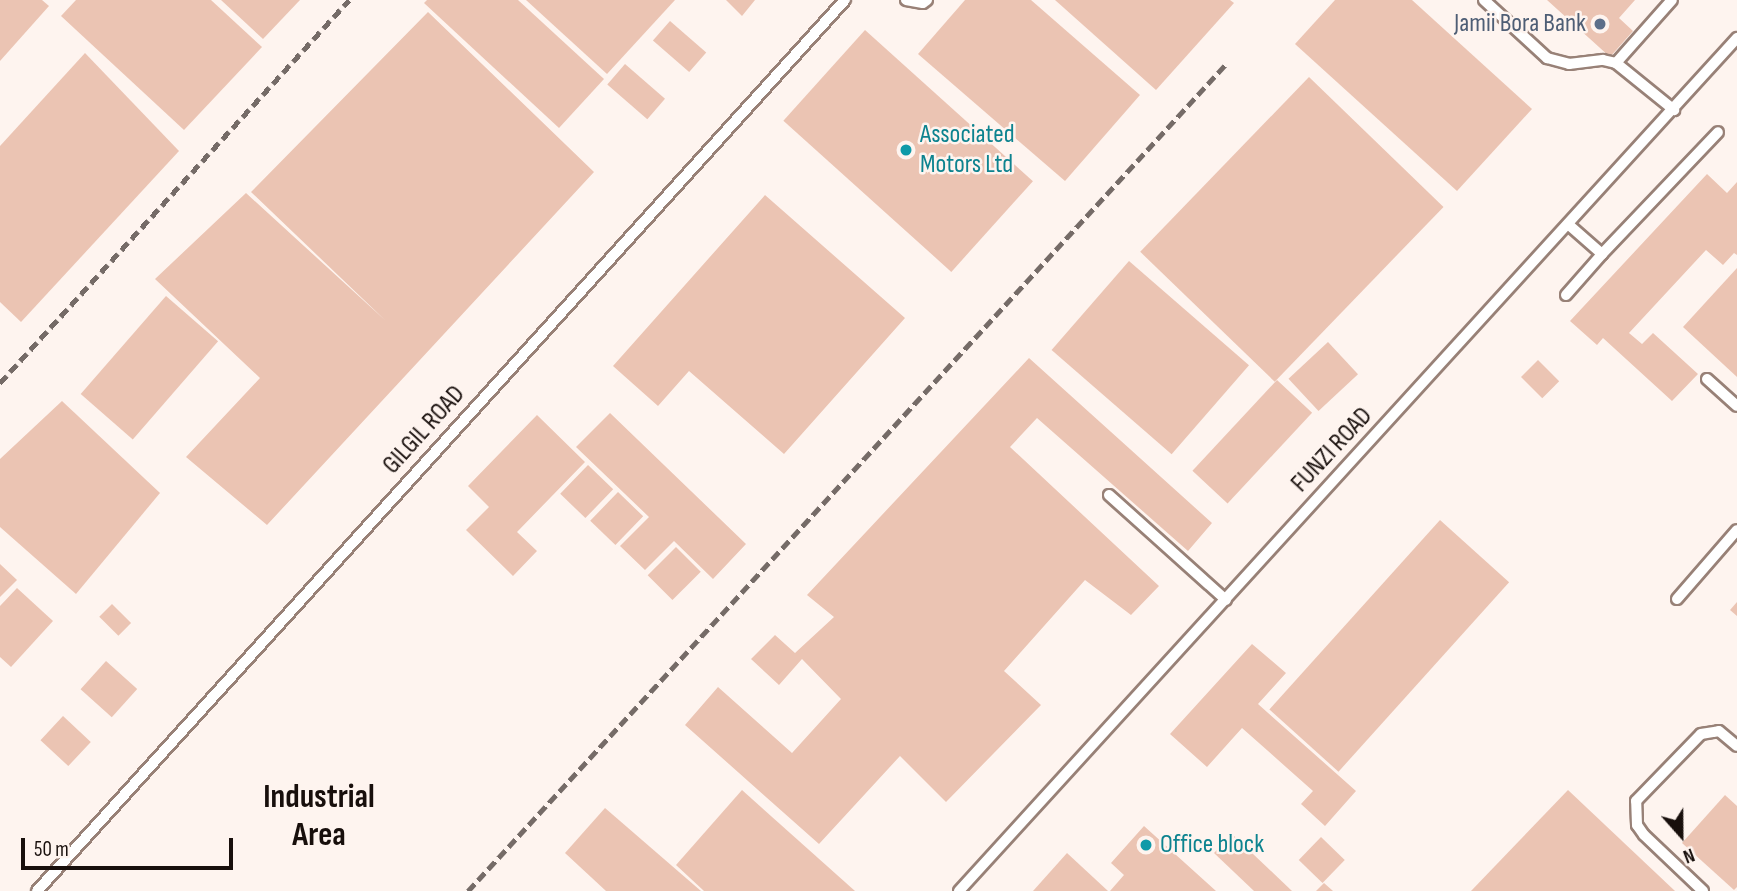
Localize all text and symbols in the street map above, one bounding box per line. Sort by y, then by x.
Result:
place label: Jamii Bora Bank [1454,8,1586,40]
marker: Jamii Bora Bank [1592,16,1608,32]
place label: Associated Motors Ltd [920,119,1015,180]
marker: Associated Motors Ltd [898,142,914,158]
street label: GILGIL ROAD [376,379,472,481]
street label: FUNZI ROAD [1285,401,1379,499]
district label: Industrial Area [263,778,375,856]
north arrow [1646,800,1716,870]
scale bar [24,824,236,868]
place label: Office block [1160,829,1264,861]
text: 50 m [34,837,69,862]
marker: Office block [1138,837,1154,853]
text: N [1680,843,1698,868]

